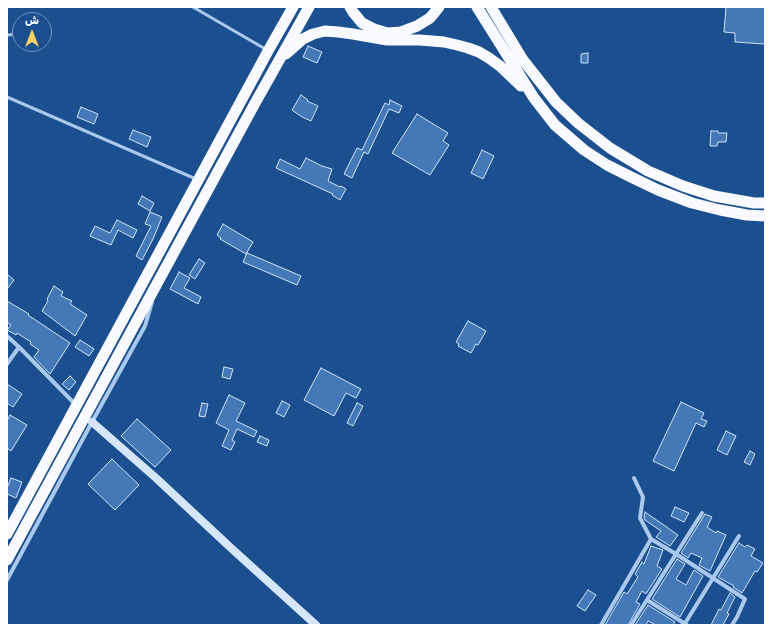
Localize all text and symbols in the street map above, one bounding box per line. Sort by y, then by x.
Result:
north arrow [12,12,52,52]
text: ش [25,14,39,27]

